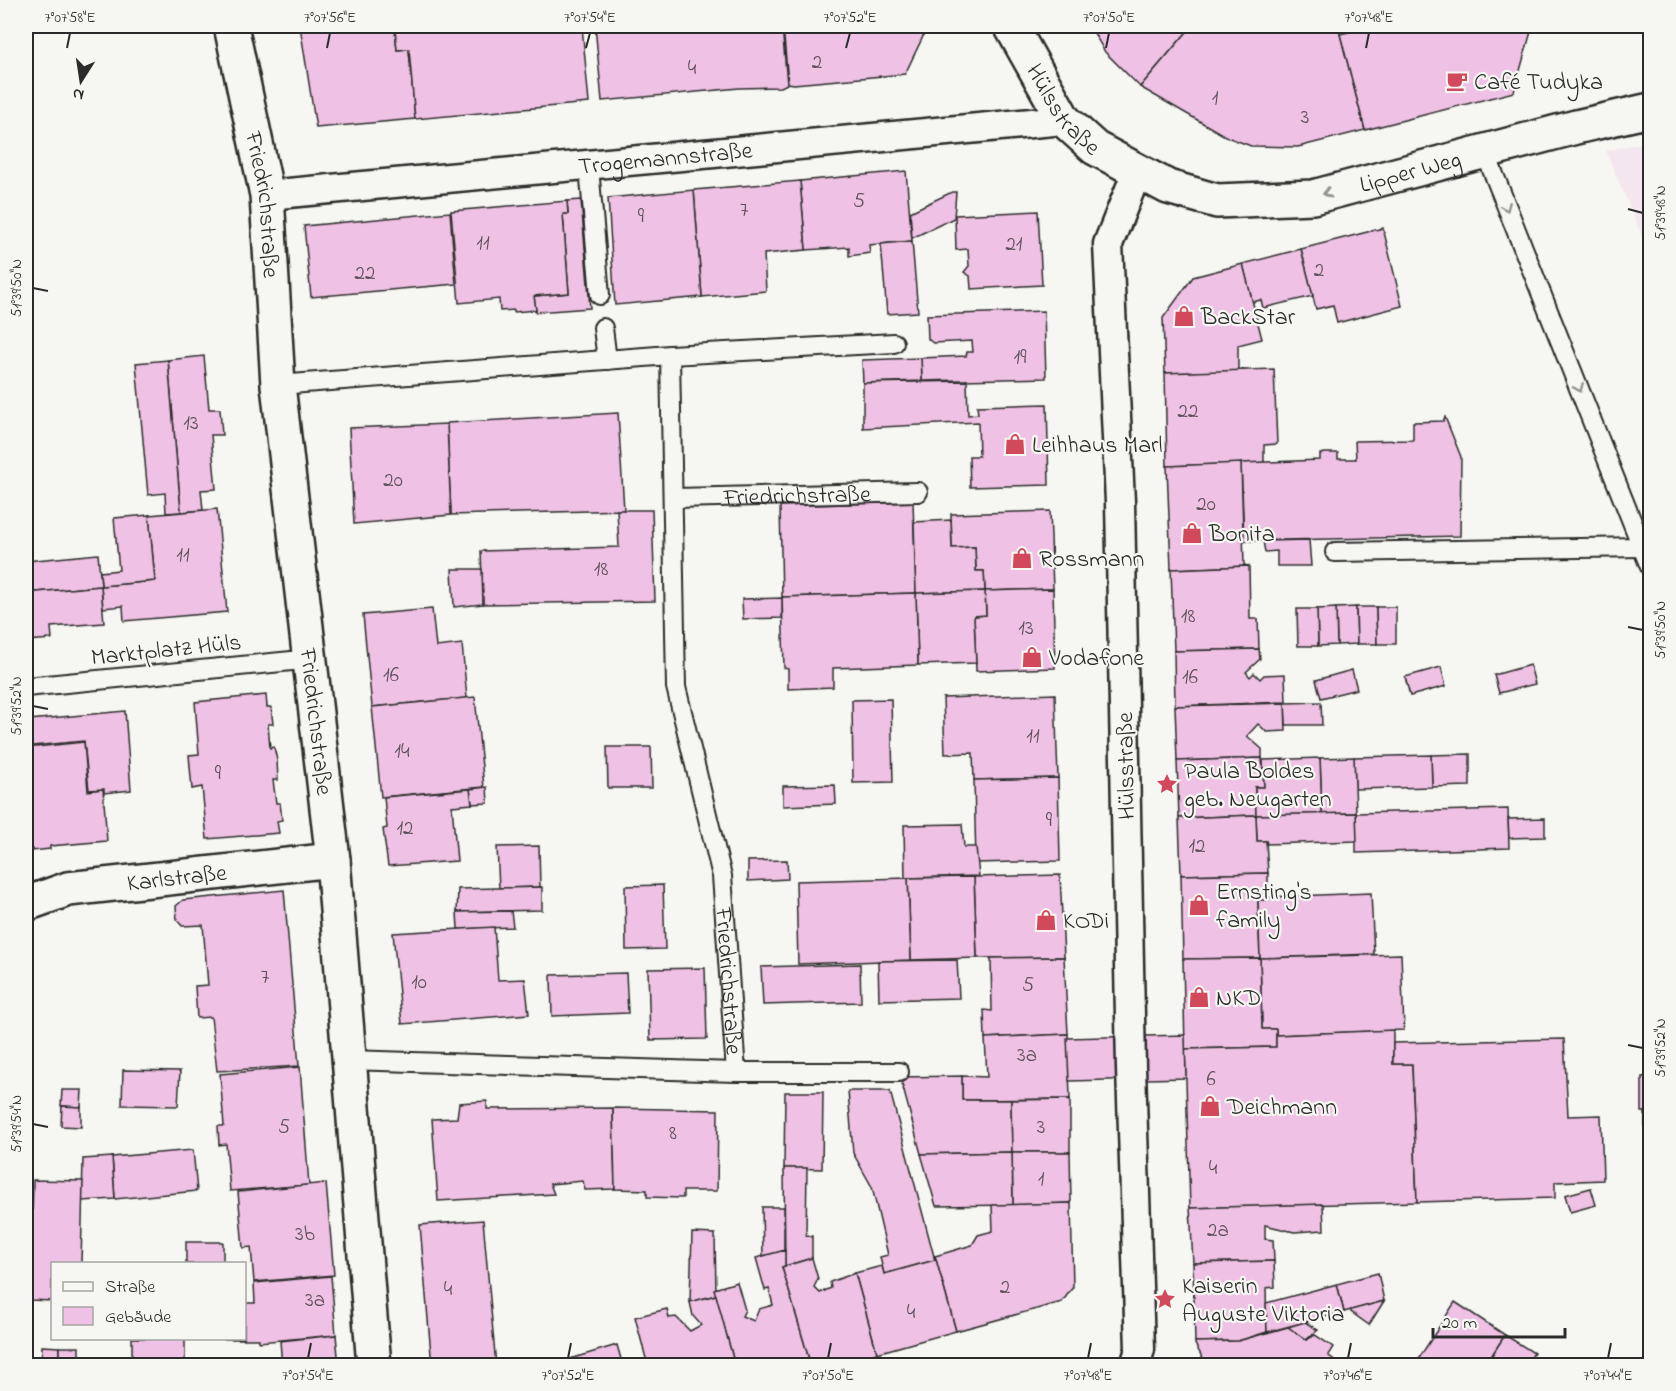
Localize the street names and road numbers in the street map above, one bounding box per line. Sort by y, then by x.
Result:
street label: Hülsstraße [1016,58,1108,165]
street label: Friedrichstraße [234,128,287,279]
street label: Trogemannstraße [577,134,754,186]
street label: Lipper Weg [1356,143,1465,204]
street label: Friedrichstraße [722,478,871,517]
street label: Marktplatz Hüls [89,626,243,677]
street label: Friedrichstraße [289,646,340,797]
street label: Hülsstraße [1109,712,1146,820]
street label: Karlstraße [125,857,229,902]
street label: Friedrichstraße [704,905,750,1056]

